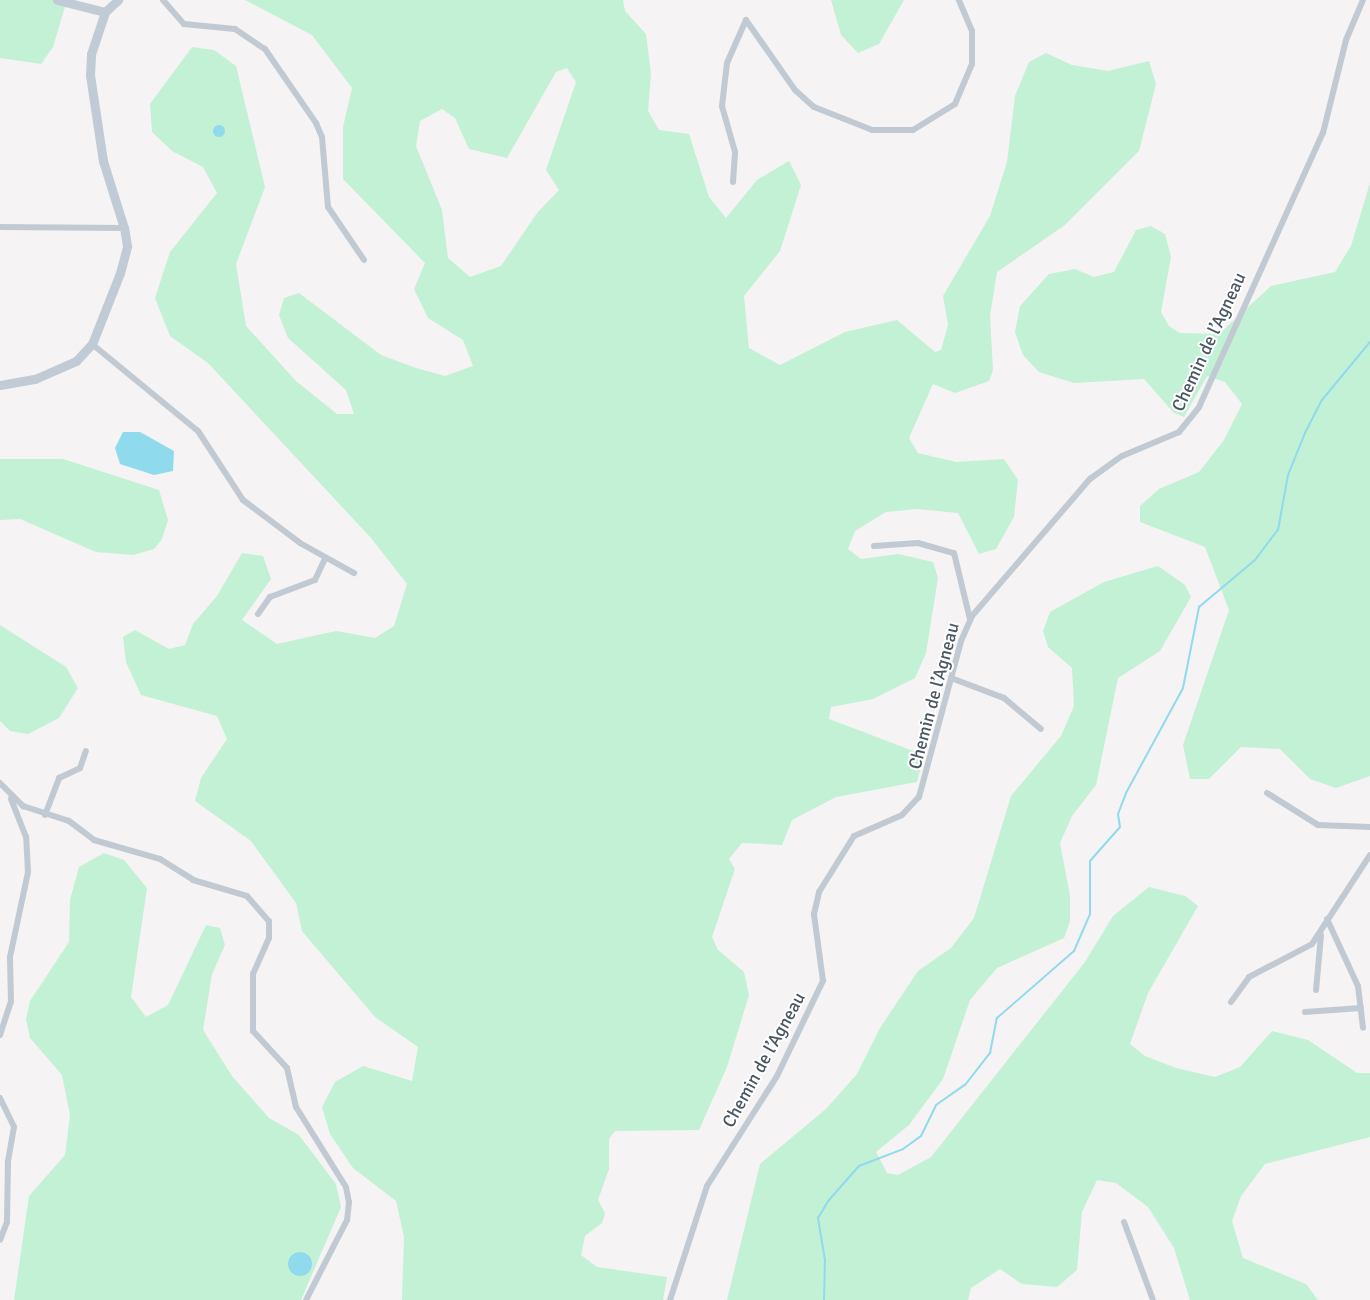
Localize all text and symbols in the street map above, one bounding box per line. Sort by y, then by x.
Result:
street label: Chemin de l’Agneau [1167,269,1251,415]
street label: Chemin de l’Agneau [904,620,964,772]
street label: Chemin de l’Agneau [718,989,810,1131]

